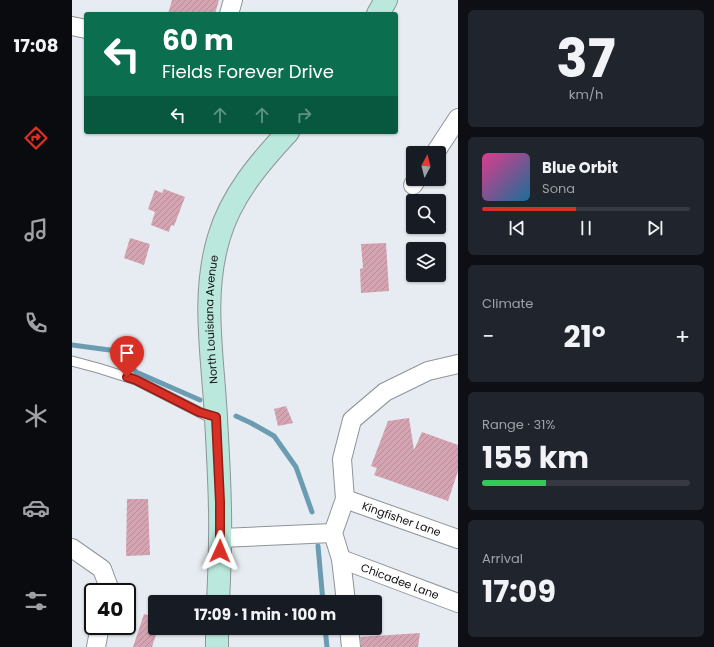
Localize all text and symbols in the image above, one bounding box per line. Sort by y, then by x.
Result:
text: 60 m [162,21,234,60]
text: 37 [556,22,616,95]
icon: left [96,28,148,80]
text: 17:08 [14,33,58,58]
text: Fields Forever Drive [162,59,334,84]
text: km/h [569,85,603,104]
icon: left [167,104,189,126]
icon: ahead [209,104,231,126]
icon: ahead [251,104,273,126]
icon: right [293,104,315,126]
icon: directions [22,124,50,152]
north arrow [406,146,446,186]
map controls [406,146,446,282]
text: Blue Orbit [542,157,618,178]
text: Sona [542,179,575,198]
button: search [406,194,446,234]
icon: music [22,216,50,244]
icon: previous [506,217,528,239]
icon: pause [575,217,597,239]
icon: next [644,217,666,239]
button: layers [406,242,446,282]
street label: North Louisiana Avenue [201,253,222,384]
text: Climate [482,294,533,313]
icon: phone [22,309,50,337]
text: 21° [563,315,606,358]
text: − [482,321,494,352]
text: + [675,321,690,352]
pin [110,336,144,377]
icon: arrive [116,342,138,364]
icon: climate [22,402,50,430]
text: Range · 31% [482,415,555,434]
text: 155 km [482,436,589,479]
icon: car [22,494,50,522]
street label: Kingfisher Lane [360,498,443,540]
position arrow [199,530,241,572]
text: Arrival [482,549,523,568]
street label: Chicadee Lane [359,559,442,603]
text: 17:09 [482,570,556,613]
speed limit sign: 40 [84,583,136,635]
icon: filters [22,587,50,615]
text: 17:09 · 1 min · 100 m [194,604,336,625]

